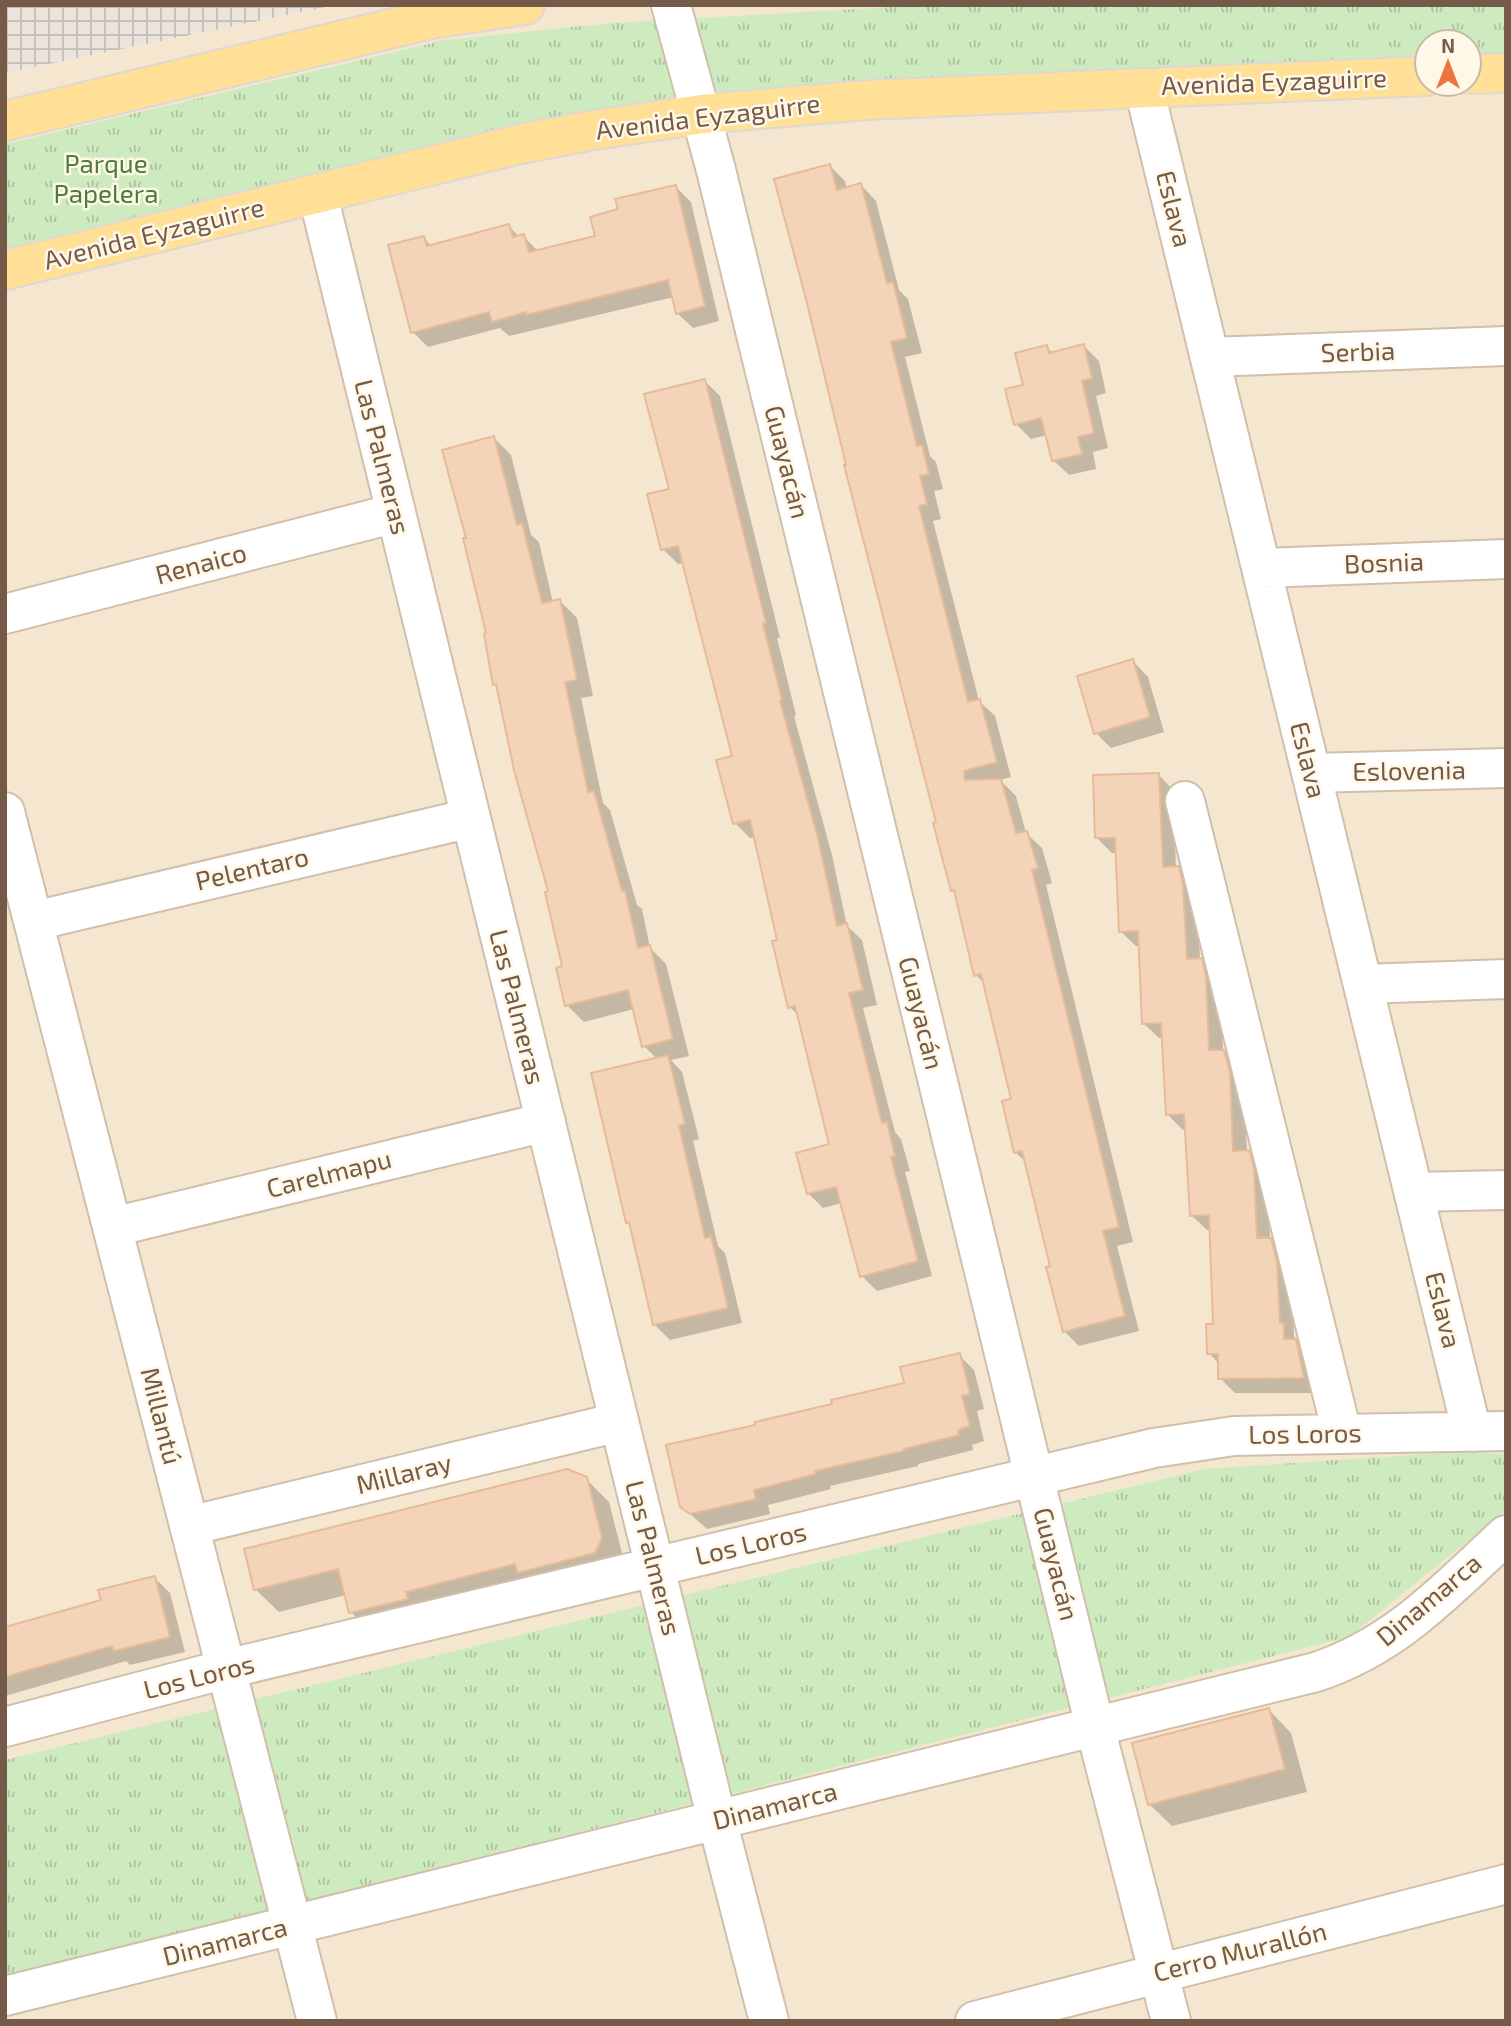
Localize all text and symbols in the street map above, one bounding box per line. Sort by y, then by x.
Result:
north arrow [1413,28,1483,98]
text: N [1441,34,1455,57]
street label: Avenida Eyzaguirre [1161,61,1387,100]
street label: Avenida Eyzaguirre [594,86,822,145]
park label: Parque Papelera [54,147,158,208]
street label: Eslava [1151,167,1200,250]
street label: Avenida Eyzaguirre [40,190,267,275]
street label: Serbia [1320,334,1396,367]
street label: Las Palmeras [349,376,418,537]
street label: Guayacán [759,402,817,521]
street label: Renaico [152,536,250,590]
street label: Bosnia [1343,545,1424,578]
street label: Eslava [1285,718,1334,801]
street label: Eslovenia [1352,753,1466,786]
street label: Pelentaro [192,840,311,896]
street label: Las Palmeras [484,926,553,1087]
street label: Guayacán [893,953,951,1072]
street label: Carelmapu [263,1142,394,1203]
street label: Eslava [1420,1268,1469,1351]
street label: Millantú [135,1364,189,1467]
street label: Los Loros [1248,1416,1362,1449]
street label: Millaray [353,1446,455,1499]
street label: Las Palmeras [620,1477,689,1638]
street label: Guayacán [1028,1504,1086,1623]
street label: Los Loros [692,1515,809,1570]
street label: Dinamarca [1369,1546,1487,1652]
street label: Los Loros [140,1647,257,1704]
street label: Dinamarca [709,1774,840,1835]
street label: Dinamarca [159,1910,290,1971]
street label: Cerro Murallón [1150,1914,1330,1987]

